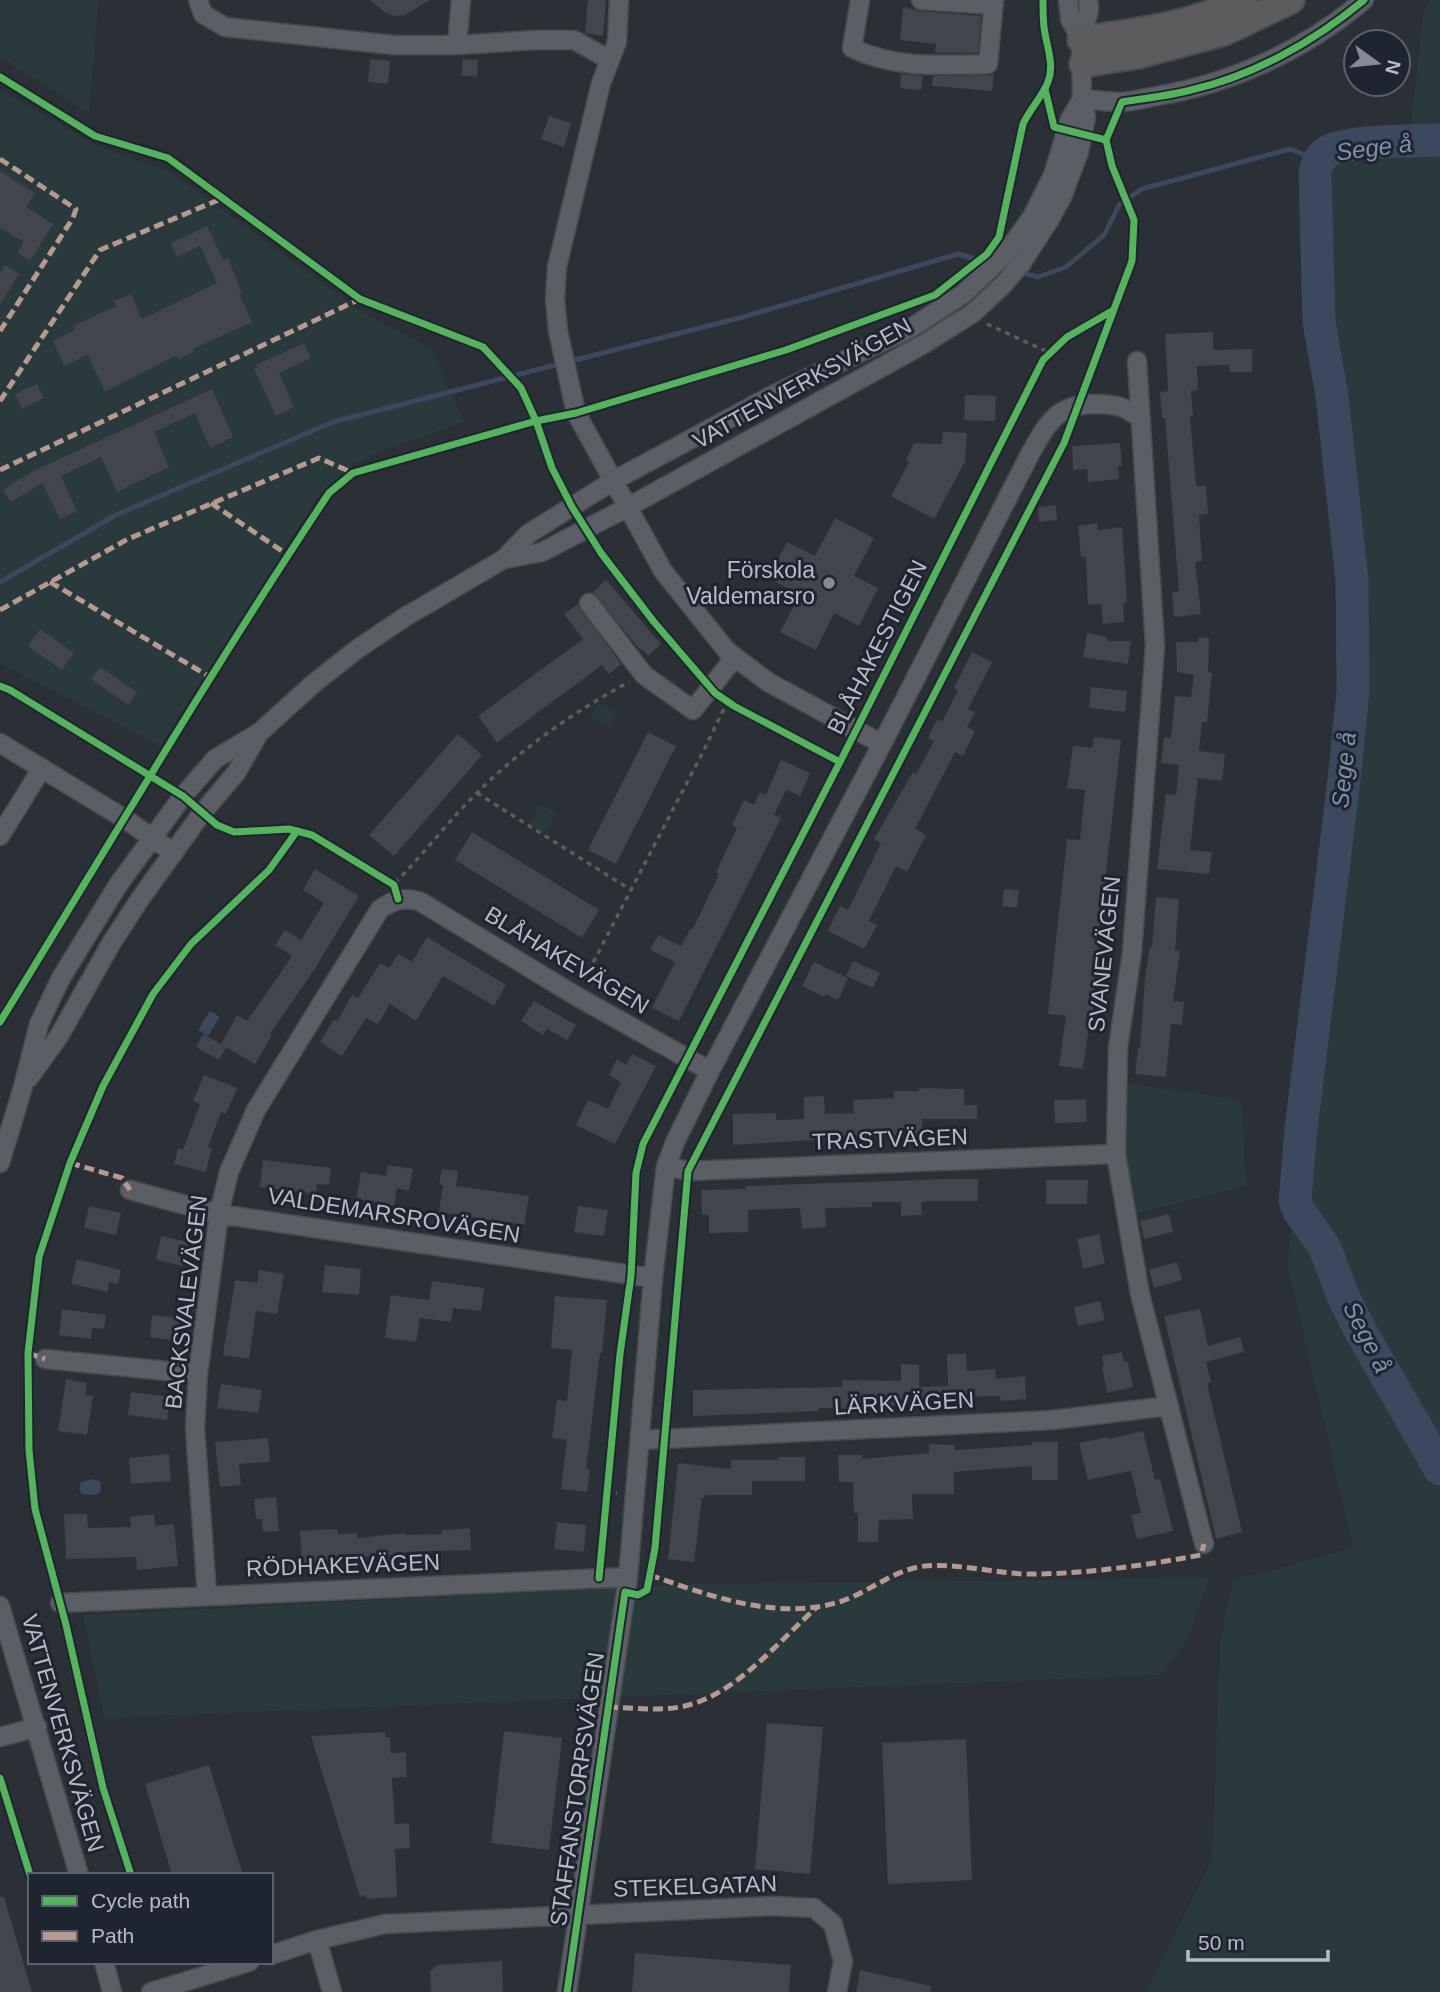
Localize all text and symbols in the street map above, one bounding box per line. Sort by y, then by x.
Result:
north arrow [1342,28,1412,98]
text: N [1381,58,1405,77]
water label: Sege å [1335,129,1413,166]
street label: VATTENVERKSVÄGEN [688,312,916,454]
street label: BLÅHAKESTIGEN [821,555,932,738]
place label: Förskola Valdemarsro [686,557,815,609]
marker: Förskola Valdemarsro [821,575,837,591]
water label: Sege å [1326,731,1361,809]
street label: SVANEVÄGEN [1083,875,1125,1033]
street label: BLÅHAKEVÄGEN [480,900,654,1019]
street label: TRASTVÄGEN [812,1123,968,1155]
street label: VALDEMARSROVÄGEN [266,1182,522,1248]
street label: BACKSVALEVÄGEN [160,1193,212,1411]
water label: Sege å [1338,1297,1397,1377]
street label: LÄRKVÄGEN [833,1386,975,1420]
street label: RÖDHAKEVÄGEN [245,1549,441,1581]
street label: VATTENVERKSVÄGEN [17,1611,109,1855]
street label: STAFFANSTORPSVÄGEN [545,1650,609,1928]
street label: STEKELGATAN [613,1870,777,1902]
legend [28,1873,273,1964]
text: Cycle path [91,1889,190,1912]
scale bar [1188,1918,1328,1962]
text: Path [91,1924,134,1947]
text: 50 m [1198,1931,1245,1954]

